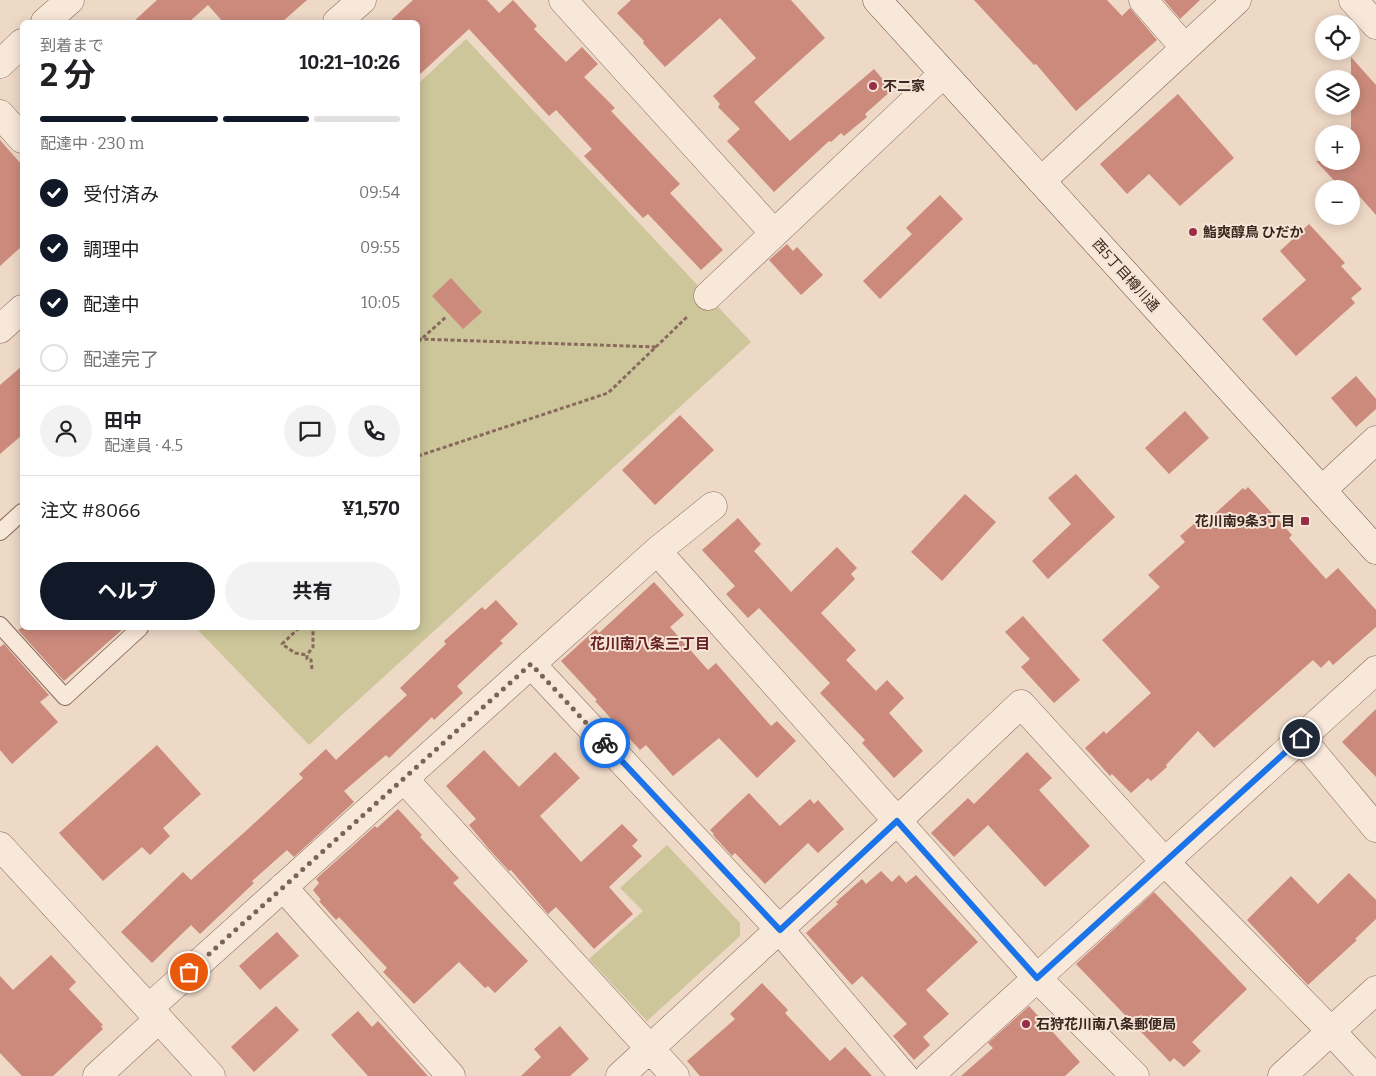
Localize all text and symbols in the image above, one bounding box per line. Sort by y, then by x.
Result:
map controls [1315,15,1360,225]
button: locate [1315,15,1360,60]
text: 到着まで [40,36,104,55]
text: 10:21–10:26 [299,51,400,74]
text: 2 分 [40,56,96,94]
button: layers [1315,70,1360,115]
place label: 不二家 [883,78,925,95]
marker: 不二家 [867,80,879,92]
button: + [1315,125,1360,170]
text: 配達中 · 230 m [40,134,144,153]
icon: check [40,179,68,207]
button: − [1315,180,1360,225]
text: 受付済み [83,183,159,206]
text: 09:54 [359,183,400,202]
place label: 鮨爽醇鳥 ひだか [1203,224,1304,241]
marker: 鮨爽醇鳥 ひだか [1187,226,1199,238]
icon: check [40,234,68,262]
street label: 西5丁目樽川通 [1089,236,1163,315]
text: 調理中 [83,238,140,261]
text: 09:55 [360,238,400,257]
icon: check [40,289,68,317]
text: 配達中 [83,293,140,316]
text: 10:05 [361,293,400,312]
text: 配達完了 [83,348,159,371]
button: person [40,405,92,457]
button: chat [284,405,336,457]
button: phone [348,405,400,457]
text: 田中 [104,409,142,432]
text: 配達員 · 4.5 [104,436,183,455]
text: ¥1,570 [342,497,400,520]
text: 注文 #8066 [40,499,140,522]
place label: 花川南9条3丁目 [1195,513,1295,530]
marker: 花川南9条3丁目 [1299,515,1311,527]
button: ヘルプ [40,562,215,620]
button: 共有 [225,562,400,620]
district label: 花川南八条三丁目 [590,635,710,653]
pin [1280,717,1322,759]
courier [580,718,630,768]
icon: home [1287,724,1315,752]
icon: bike [591,729,619,757]
pin [168,951,210,993]
icon: bag [175,958,203,986]
place label: 石狩花川南八条郵便局 [1036,1016,1176,1033]
marker: 石狩花川南八条郵便局 [1020,1018,1032,1030]

